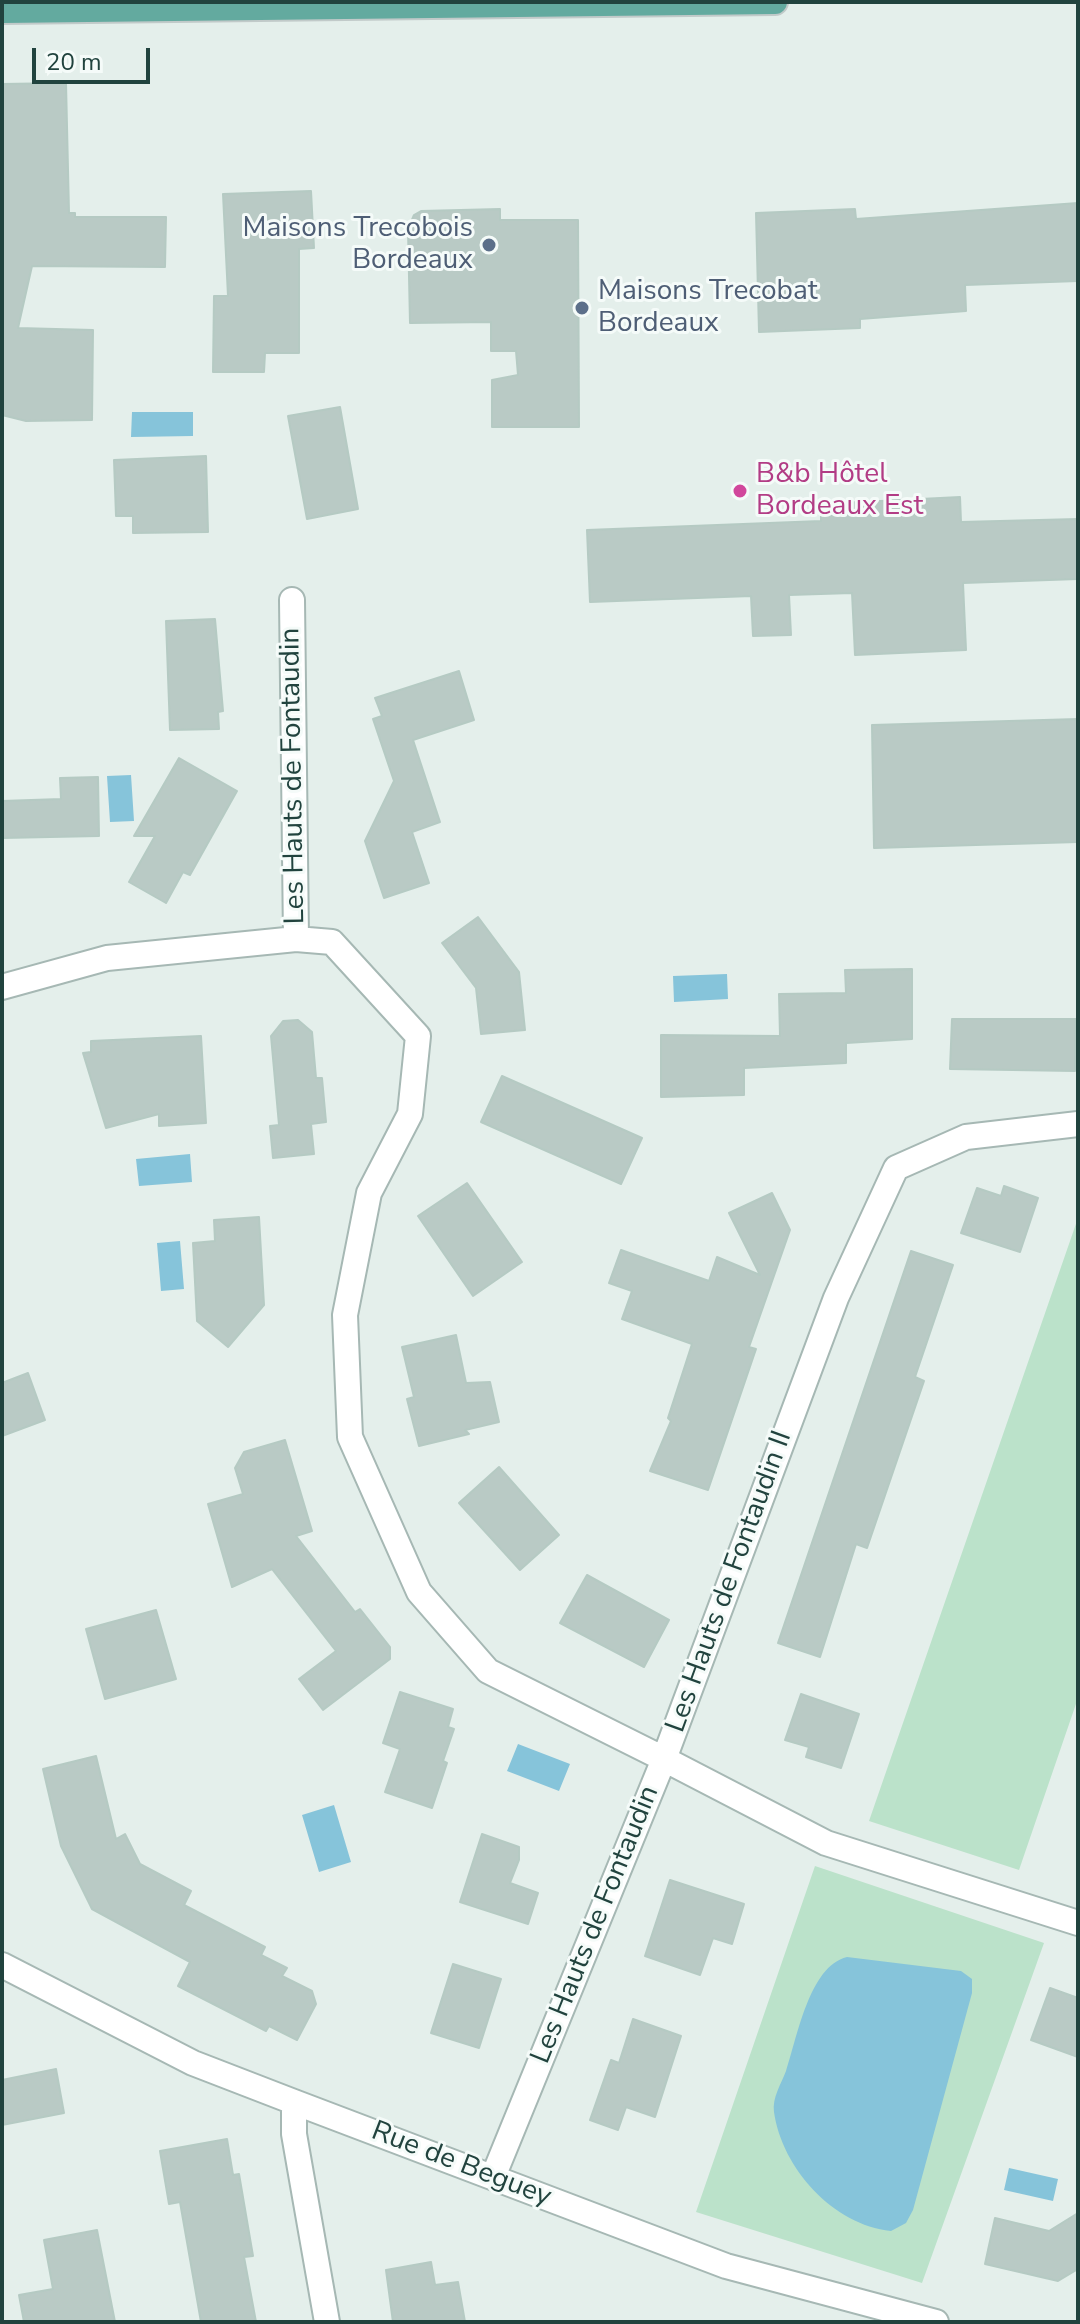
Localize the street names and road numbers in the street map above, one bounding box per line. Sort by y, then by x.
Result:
street label: Les Hauts de Fontaudin [275,627,313,925]
street label: Les Hauts de Fontaudin II [660,1427,800,1737]
street label: Les Hauts de Fontaudin [525,1781,667,2069]
street label: Rue de Beguey [366,2115,556,2215]

